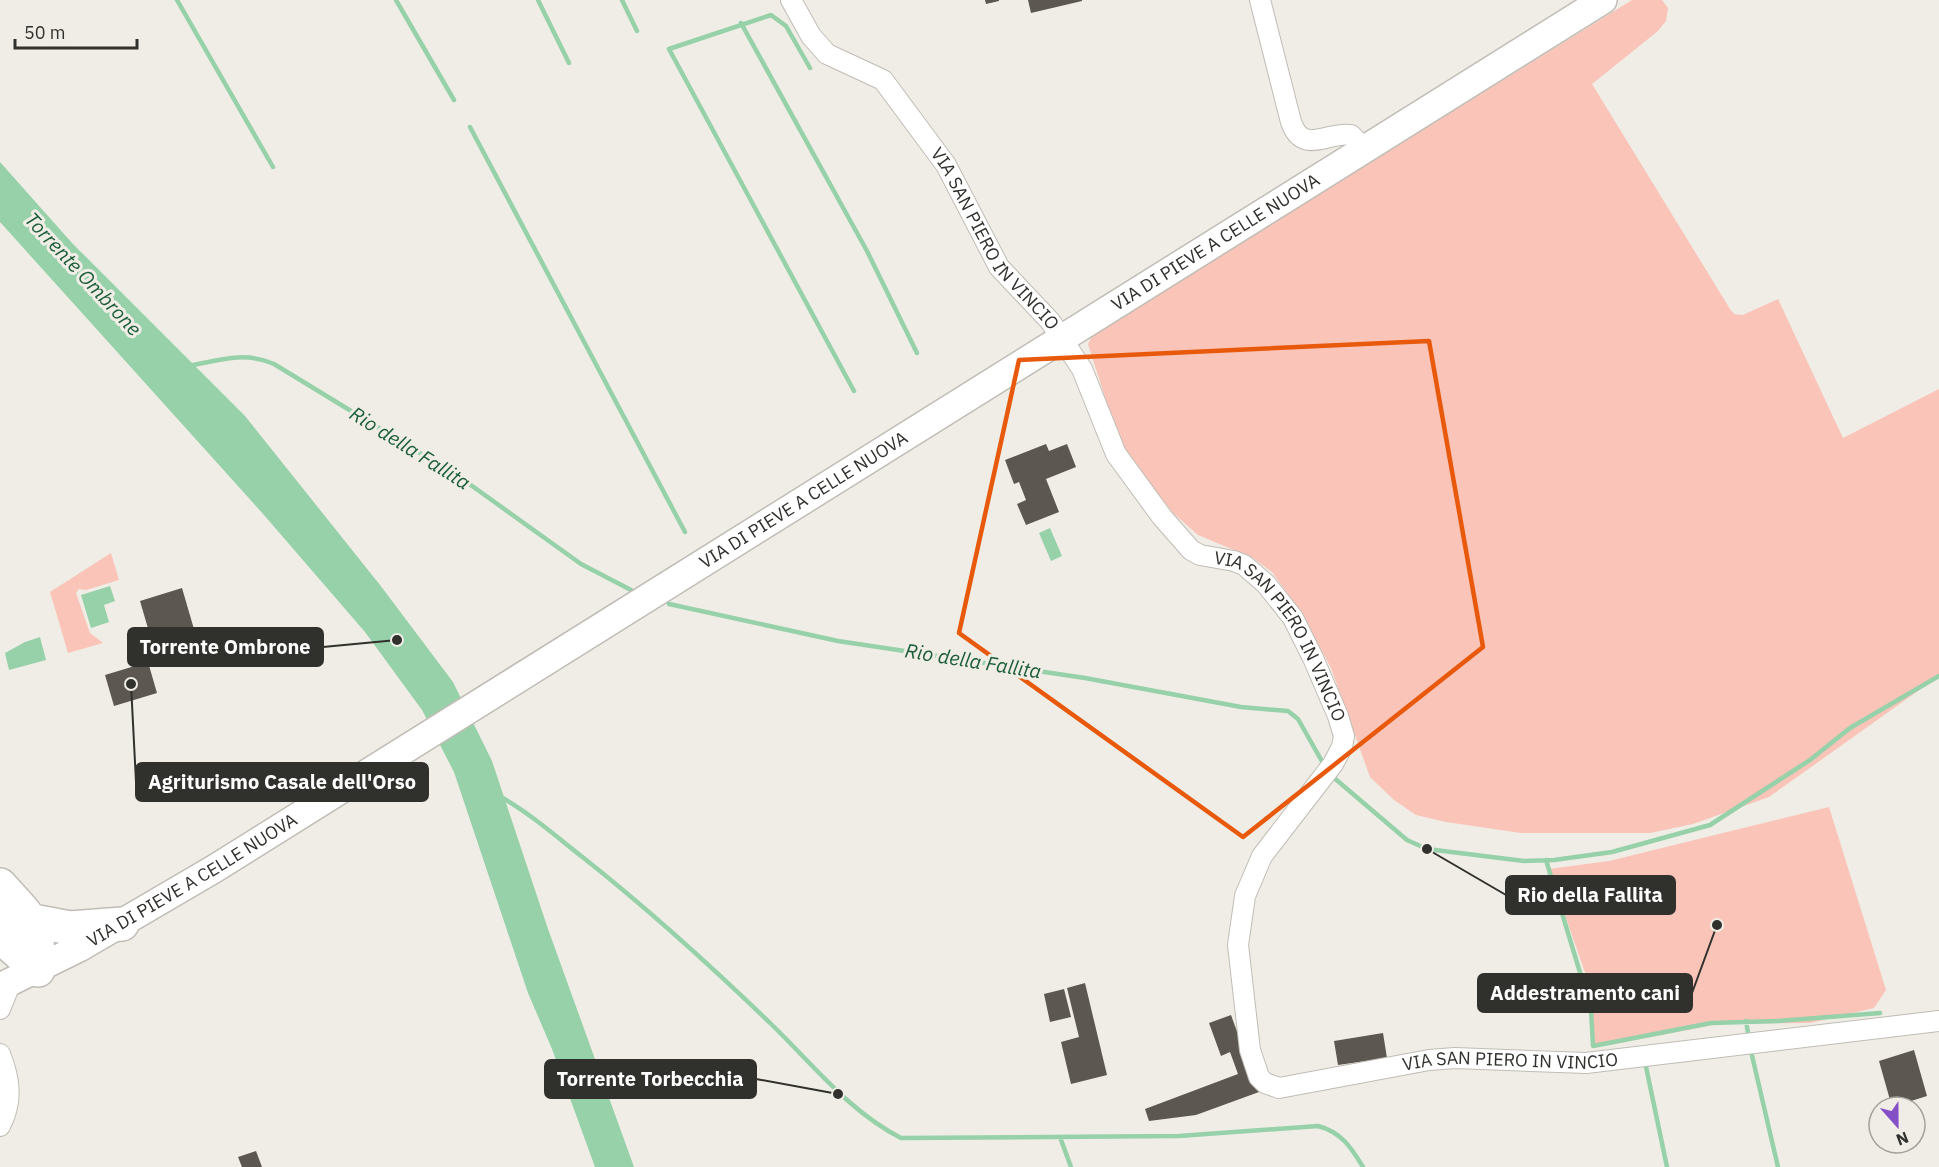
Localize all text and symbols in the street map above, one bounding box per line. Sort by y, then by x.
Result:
scale bar [15,12,136,50]
text: 50 m [24,21,66,44]
street label: VIA SAN PIERO IN VINCIO [926,143,1064,334]
street label: VIA DI PIEVE A CELLE NUOVA [1107,168,1324,316]
water label: Torrente Ombrone [19,206,148,341]
water label: Rio della Fallita [345,400,476,496]
street label: VIA DI PIEVE A CELLE NUOVA [695,426,912,573]
street label: VIA SAN PIERO IN VINCIO [1212,546,1351,725]
callout: Torrente Ombrone [128,628,323,666]
text: Torrente Ombrone [139,633,311,660]
water label: Rio della Fallita [903,636,1043,685]
callout: Agriturismo Casale dell'Orso [136,763,428,801]
text: Agriturismo Casale dell'Orso [148,768,416,795]
street label: VIA DI PIEVE A CELLE NUOVA [83,808,302,952]
callout: Rio della Fallita [1506,876,1675,914]
text: Rio della Fallita [1517,881,1663,908]
callout: Addestramento cani [1478,974,1692,1012]
text: Addestramento cani [1490,979,1680,1006]
street label: VIA SAN PIERO IN VINCIO [1400,1046,1619,1076]
callout: Torrente Torbecchia [545,1060,756,1098]
text: Torrente Torbecchia [556,1065,744,1092]
north arrow [1867,1095,1927,1155]
text: N [1893,1128,1911,1150]

